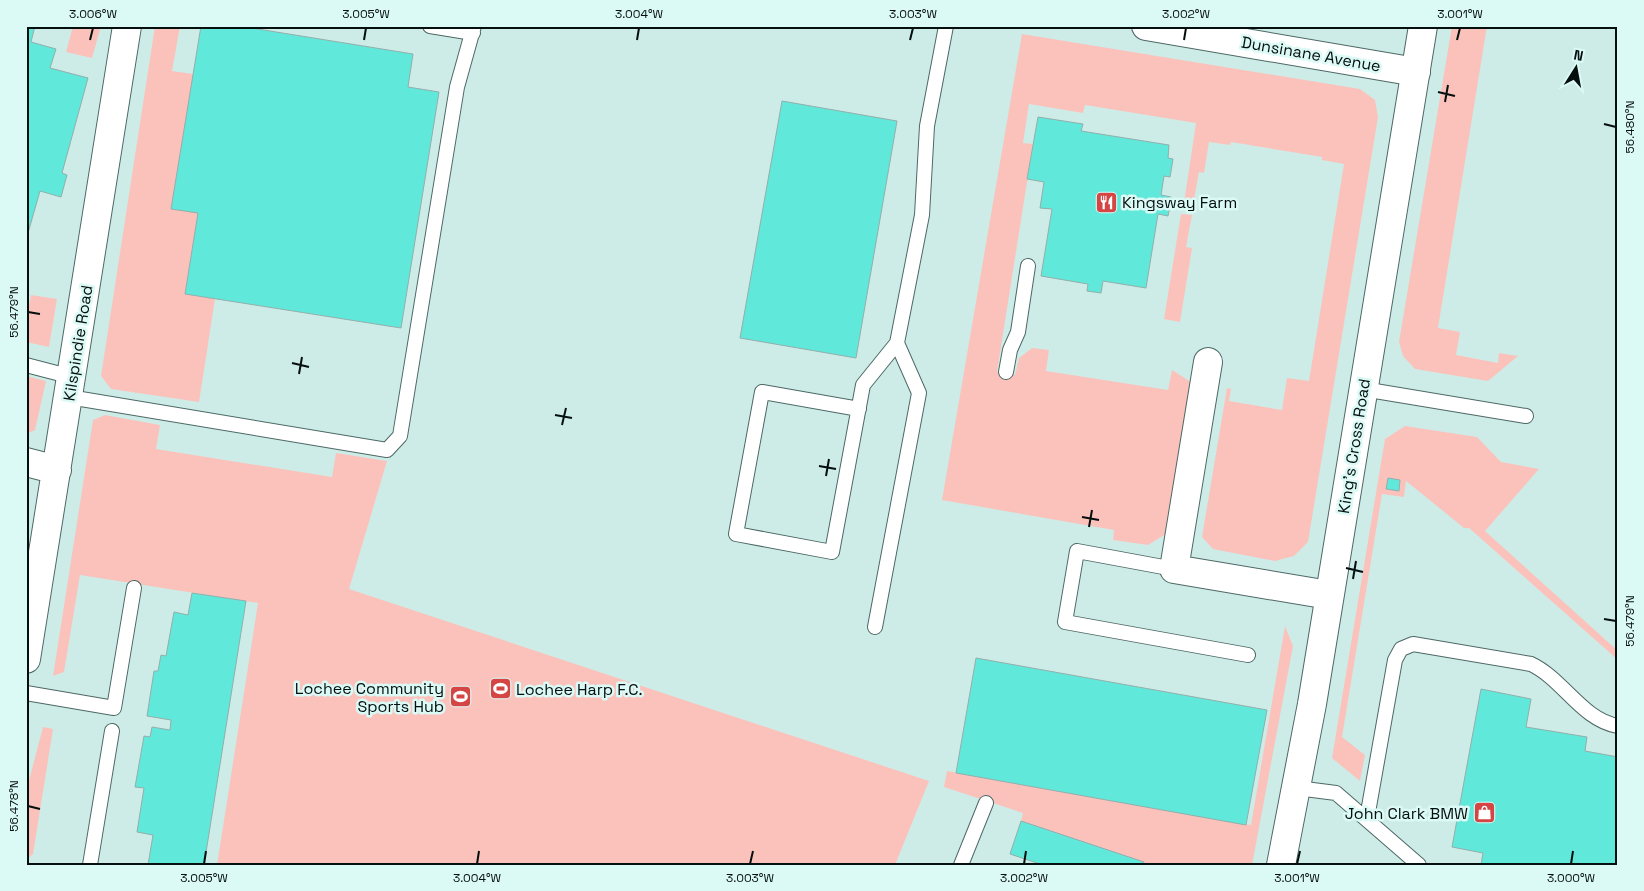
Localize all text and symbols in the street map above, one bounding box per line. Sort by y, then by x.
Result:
text: 3.006°W [69,6,117,22]
text: 3.005°W [342,6,390,22]
text: 3.004°W [615,6,664,22]
text: 3.003°W [889,6,937,22]
text: 3.002°W [1162,6,1210,22]
text: 3.001°W [1437,6,1483,22]
street label: Dunsinane Avenue [1240,31,1382,77]
north arrow [1552,42,1602,92]
text: N [1572,46,1585,65]
text: 56.480°N [1622,101,1638,153]
restaurant icon: Kingsway Farm [1094,190,1118,214]
place label: Kingsway Farm [1122,192,1237,213]
street label: Kilspindie Road [58,284,98,402]
text: 56.479°N [6,286,22,338]
street label: King's Cross Road [1333,377,1375,515]
text: 56.479°N [1622,595,1638,647]
sports icon: Lochee Harp F.C. [488,677,512,701]
place label: Lochee Community Sports Hub [295,678,444,717]
place label: Lochee Harp F.C. [516,679,643,700]
sports icon: Lochee Community Sports Hub [448,685,472,709]
text: 56.478°N [6,780,22,832]
shop icon: John Clark BMW [1472,801,1496,825]
place label: John Clark BMW [1345,803,1468,824]
text: 3.005°W [180,870,228,886]
text: 3.004°W [453,870,502,886]
text: 3.003°W [726,870,774,886]
text: 3.002°W [1000,870,1048,886]
text: 3.001°W [1274,870,1320,886]
text: 3.000°W [1547,870,1596,886]

